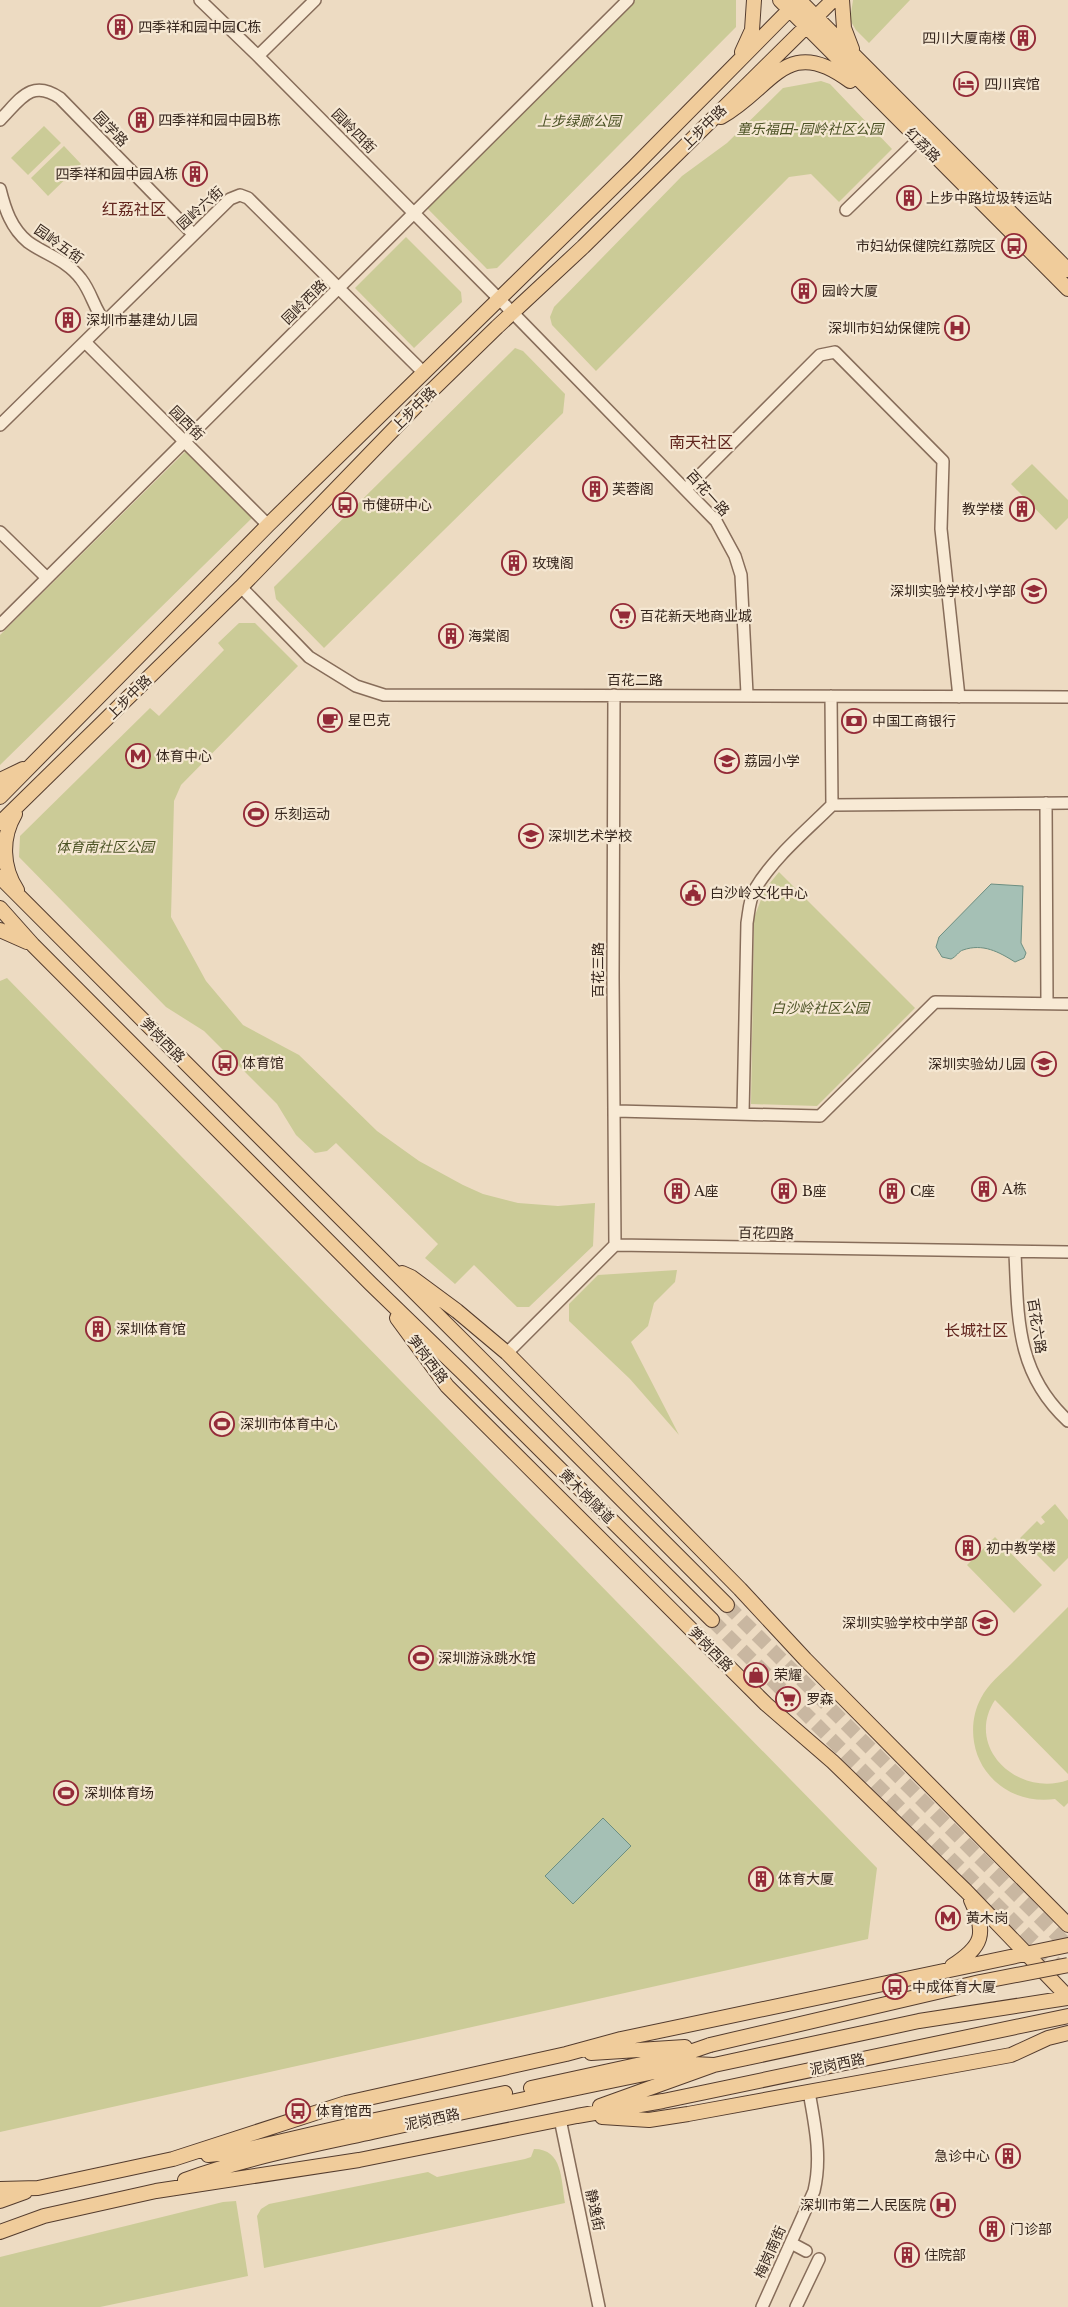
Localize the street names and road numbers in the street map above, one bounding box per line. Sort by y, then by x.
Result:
street label: 上步中路 [678,101,730,153]
street label: 园岭四街 [328,105,380,157]
street label: 园学路 [90,108,132,150]
street label: 红荔路 [902,124,944,166]
street label: 园岭六街 [173,183,227,233]
street label: 园岭五街 [31,221,87,267]
street label: 园岭西路 [278,276,330,328]
street label: 上步中路 [388,383,440,435]
street label: 园西街 [166,402,208,444]
street label: 百花一路 [683,466,733,520]
street label: 上步中路 [103,671,155,723]
street label: 百花二路 [607,671,663,689]
street label: 百花三路 [589,942,607,998]
street label: 笋岗西路 [137,1014,189,1066]
street label: 百花四路 [738,1224,794,1242]
street label: 百花六路 [1024,1297,1050,1355]
street label: 笋岗西路 [404,1331,452,1387]
street label: 黄木岗隧道 [556,1465,618,1527]
street label: 笋岗西路 [685,1623,737,1675]
street label: 泥岗西路 [808,2049,866,2079]
street label: 泥岗西路 [403,2104,461,2134]
street label: 静逸街 [582,2188,608,2232]
street label: 梅岗南街 [750,2223,790,2281]

